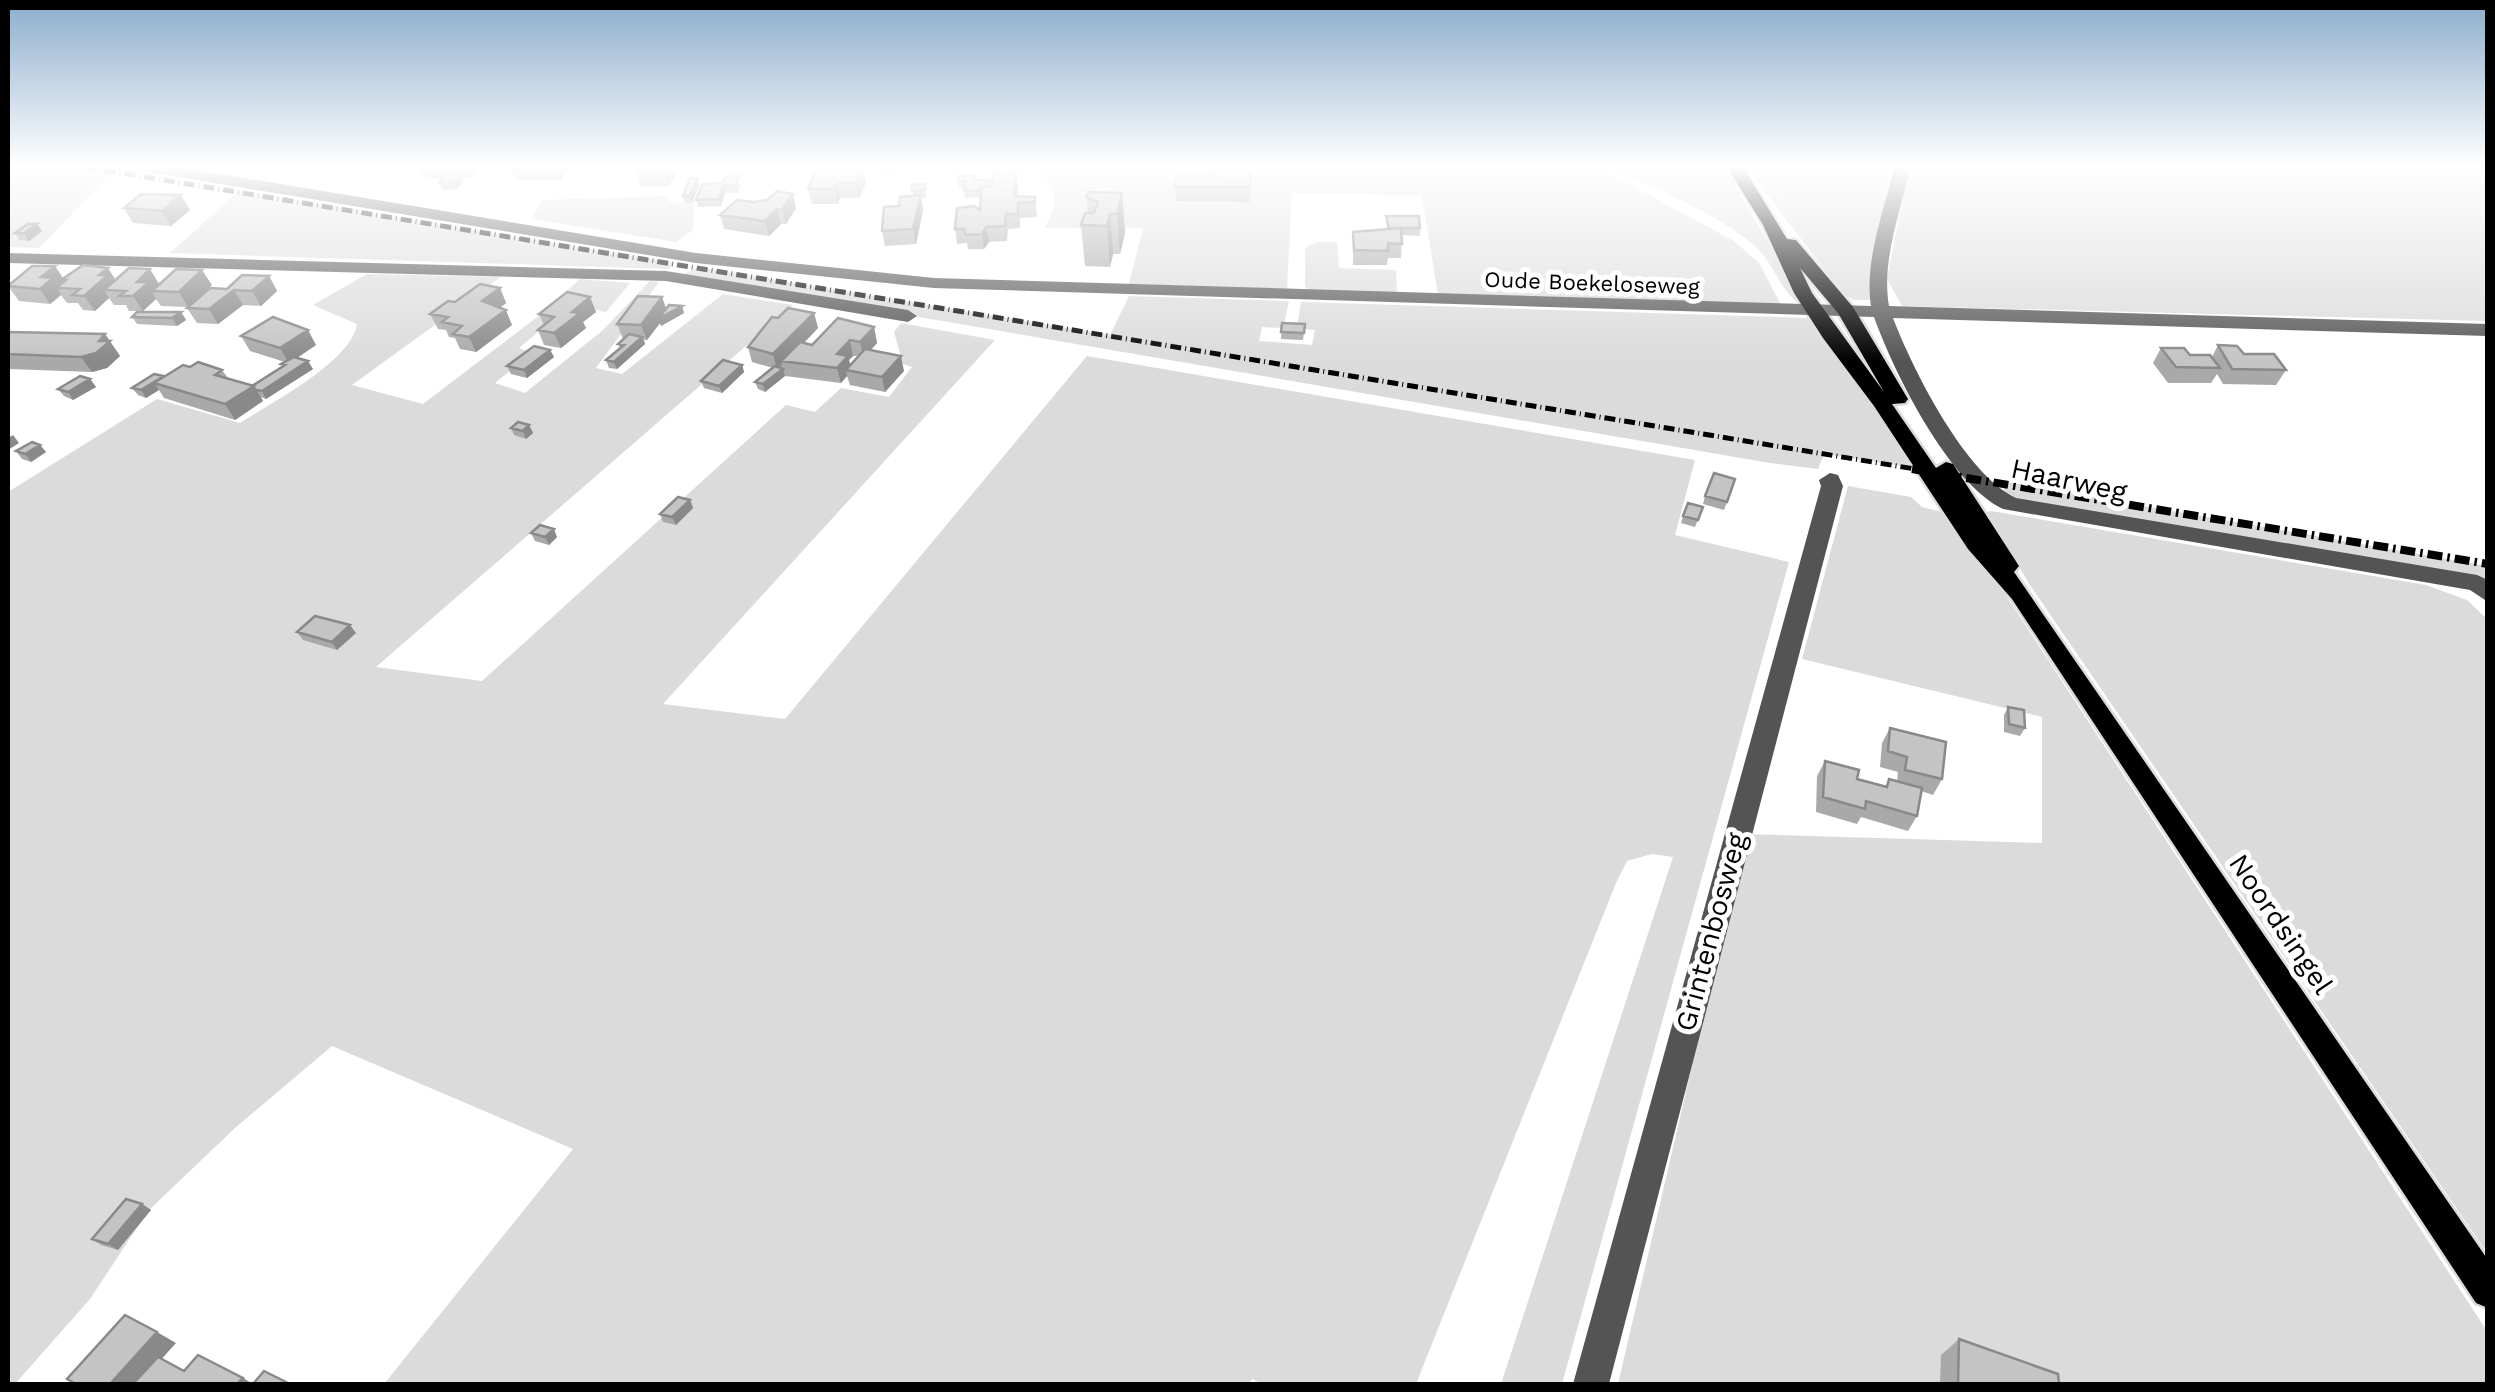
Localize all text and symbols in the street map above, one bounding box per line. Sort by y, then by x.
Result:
street label: Oude Boekeloseweg [1484,267,1700,299]
street label: Haarweg [2008,452,2130,508]
street label: Grintenbosweg [1669,829,1753,1035]
street label: Noordsingel [2222,848,2340,1001]

